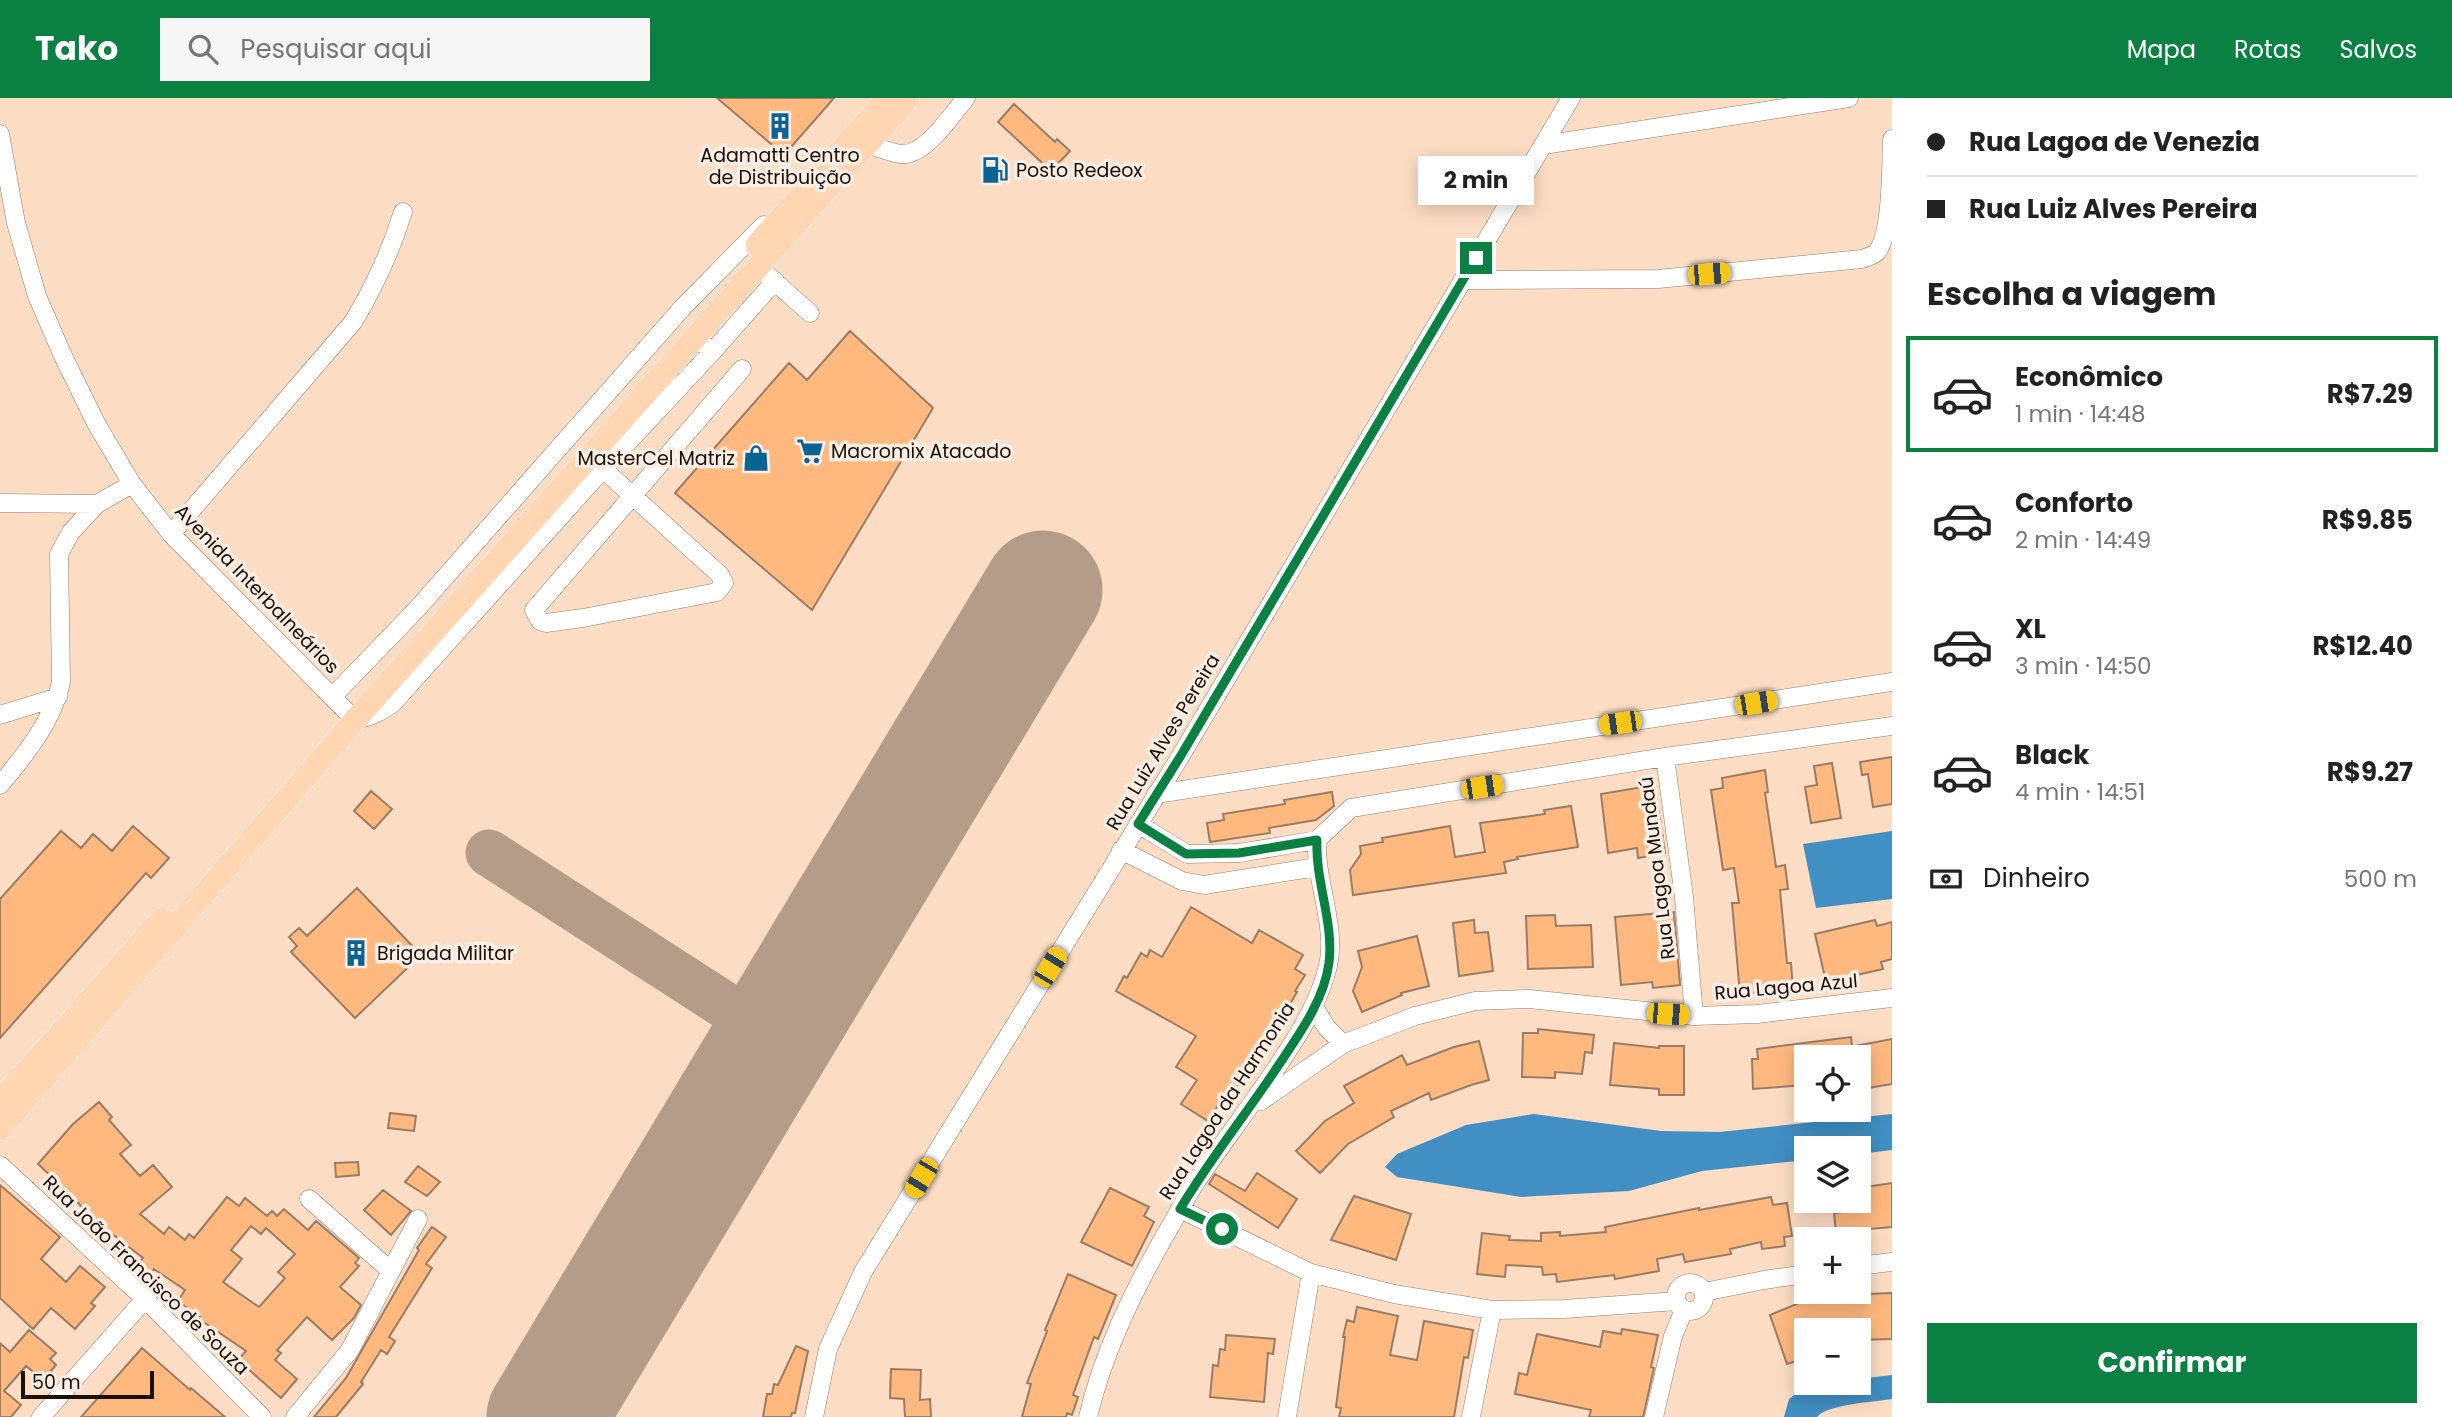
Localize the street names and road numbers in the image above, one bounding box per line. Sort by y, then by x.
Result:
street label: Avenida Interbalneários [169,498,345,680]
street label: Rua Luiz Alves Pereira [1100,649,1226,835]
street label: Rua Lagoa Mundaú [1632,775,1682,961]
street label: Rua Lagoa Azul [1713,967,1859,1007]
street label: Rua Lagoa da Harmonia [1153,997,1301,1205]
street label: Rua João Francisco de Souza [37,1169,255,1381]

